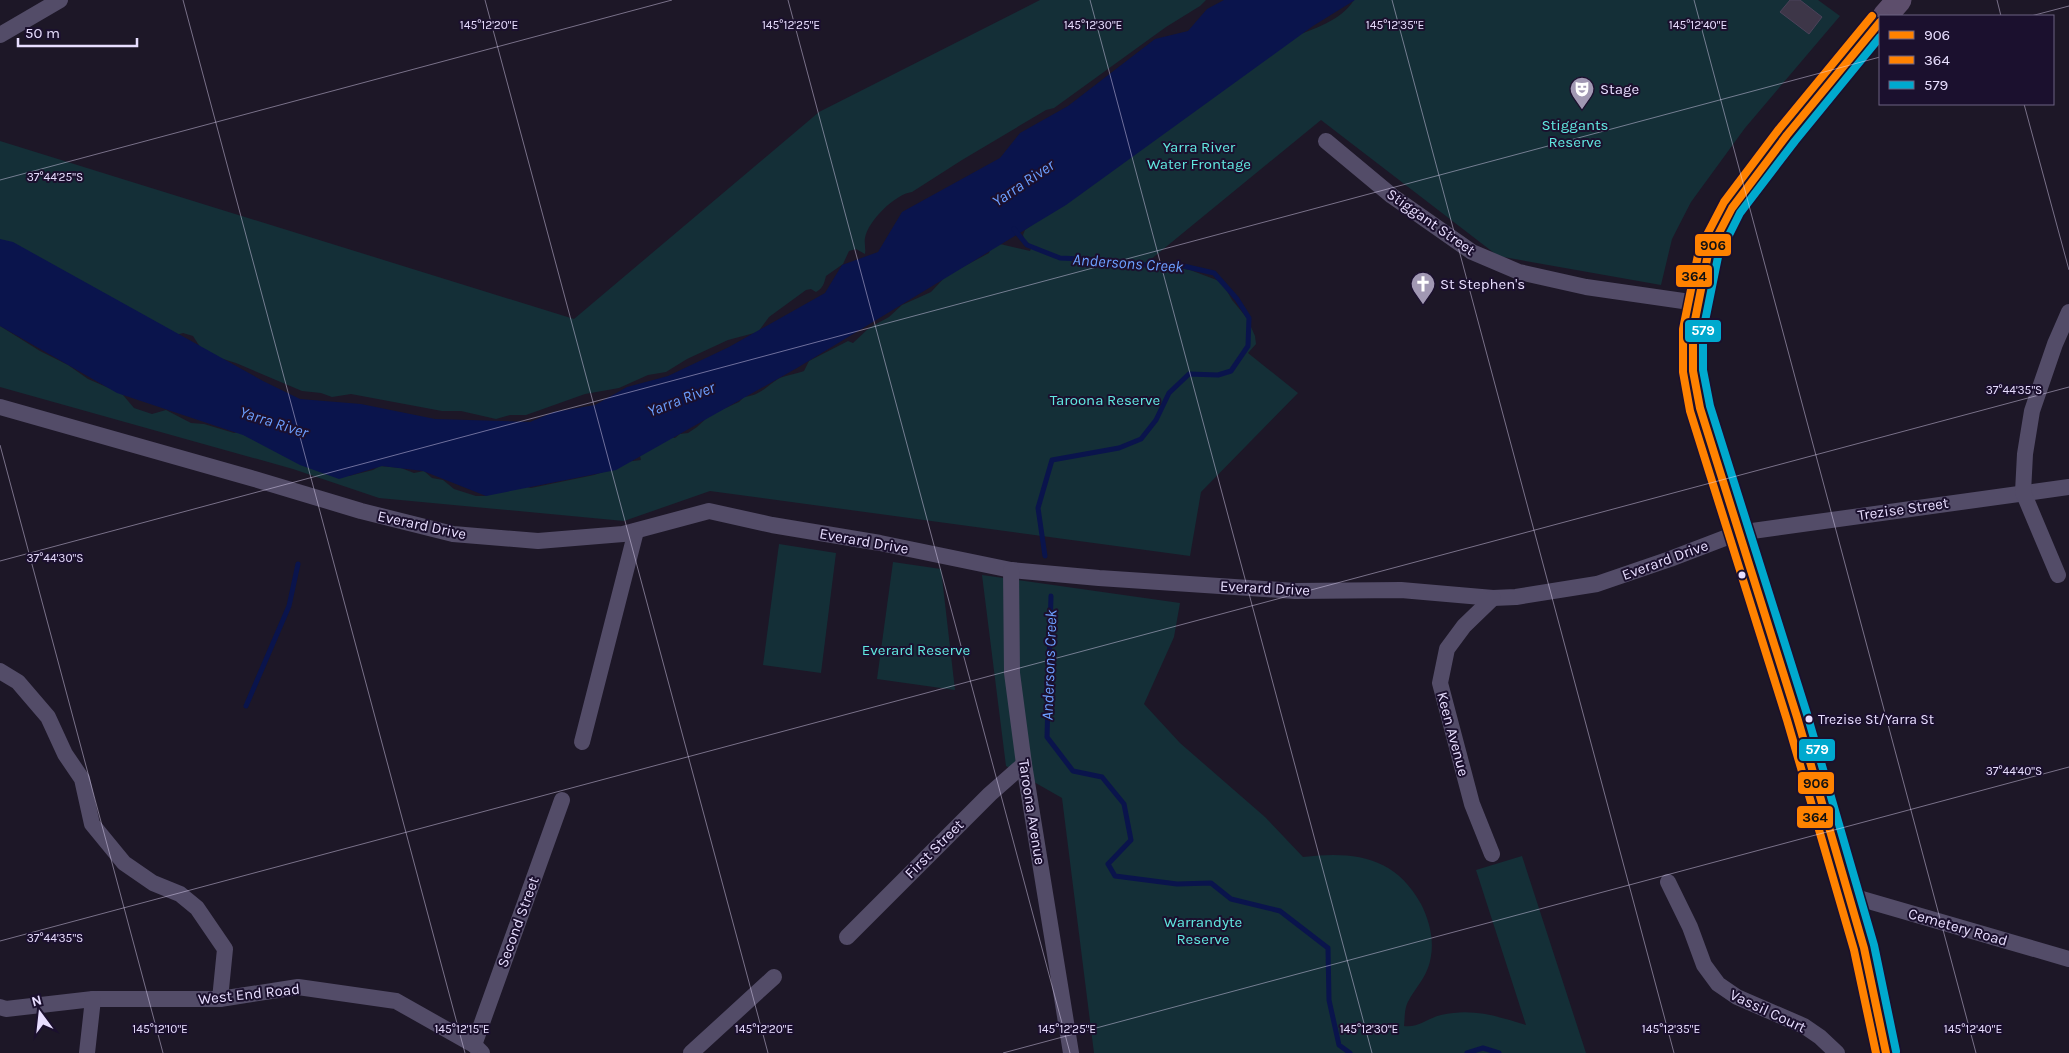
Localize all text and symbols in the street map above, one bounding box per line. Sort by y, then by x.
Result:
scale bar [18,15,136,47]
legend [1879,15,2054,105]
text: 145°12'20"E [460,18,518,32]
text: 145°12'25"E [762,18,820,32]
text: 145°12'30"E [1064,18,1122,32]
text: 145°12'35"E [1366,18,1424,32]
text: 145°12'40"E [1669,18,1727,32]
text: 50 m [25,24,60,42]
text: 906 [1924,26,1950,44]
text: 364 [1924,51,1950,69]
theatre icon: Stage [1569,76,1595,110]
text: 579 [1924,76,1948,94]
place label: Stage [1600,80,1639,98]
park label: Stiggants Reserve [1542,116,1608,151]
park label: Yarra River Water Frontage [1147,138,1251,173]
water label: Yarra River [988,155,1058,211]
text: 37°44'25"S [27,170,83,184]
street label: Stiggant Street [1383,185,1479,259]
line badge: 906 [1694,233,1732,257]
text: 906 [1700,237,1726,254]
water label: Andersons Creek [1072,250,1185,276]
line badge: 364 [1675,264,1713,288]
text: 364 [1681,268,1707,285]
church icon: St Stephen's [1410,271,1436,305]
place label: St Stephen's [1440,275,1525,293]
line badge: 579 [1684,319,1722,343]
text: 579 [1691,322,1715,339]
water label: Yarra River [645,377,718,421]
text: 37°44'35"S [1986,383,2042,397]
park label: Taroona Reserve [1050,391,1160,409]
water label: Yarra River [237,402,311,442]
street label: Trezise Street [1856,494,1950,524]
street label: Everard Drive [376,507,468,543]
street label: Everard Drive [818,524,910,558]
street label: Everard Drive [1620,536,1710,584]
text: 37°44'30"S [27,551,83,565]
unlabelled marker [1737,570,1747,580]
street label: Everard Drive [1219,577,1311,599]
water label: Andersons Creek [1038,608,1060,721]
park label: Everard Reserve [862,641,970,659]
street label: Keen Avenue [1433,690,1473,778]
place label: Trezise St/Yarra St [1818,711,1934,728]
marker: Trezise St/Yarra St [1804,714,1814,724]
line badge: 579 [1798,738,1836,762]
text: 579 [1805,741,1829,758]
street label: Taroona Avenue [1015,758,1049,866]
text: 37°44'40"S [1986,764,2042,778]
line badge: 906 [1797,771,1835,795]
text: 906 [1803,775,1829,792]
line badge: 364 [1796,805,1834,829]
text: 364 [1802,809,1828,826]
street label: First Street [901,816,967,882]
street label: Second Street [493,874,543,970]
street label: Cemetery Road [1906,904,2010,950]
park label: Warrandyte Reserve [1164,913,1242,948]
text: 37°44'35"S [27,931,83,945]
street label: West End Road [197,980,301,1008]
street label: Vassil Court [1727,986,1809,1037]
north arrow [15,988,65,1038]
text: N [30,991,44,1010]
text: 145°12'10"E [132,1022,188,1036]
text: 145°12'15"E [434,1022,490,1036]
text: 145°12'20"E [735,1022,793,1036]
text: 145°12'25"E [1038,1022,1096,1036]
text: 145°12'30"E [1340,1022,1398,1036]
text: 145°12'35"E [1642,1022,1700,1036]
text: 145°12'40"E [1944,1022,2002,1036]

